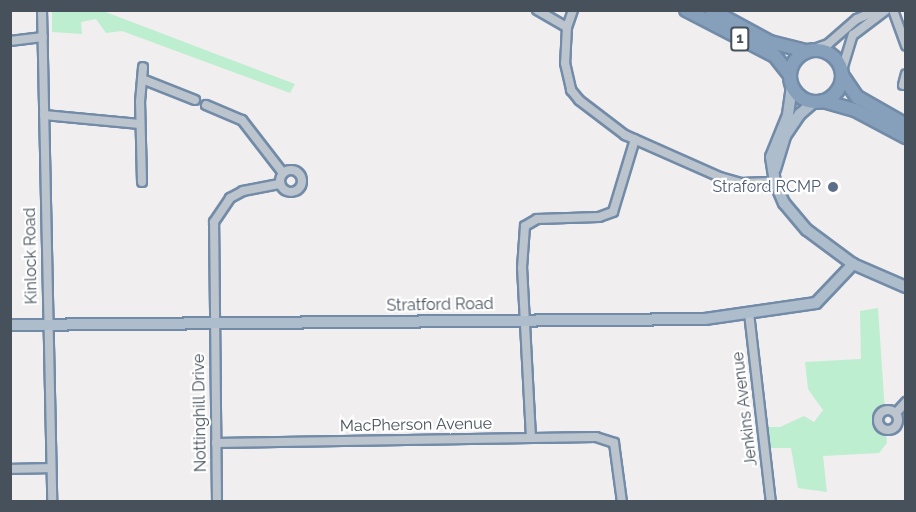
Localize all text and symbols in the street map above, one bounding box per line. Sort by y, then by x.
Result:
road number: 1 [730,27,750,51]
place label: Straford RCMP [712,177,821,197]
marker: Straford RCMP [826,180,840,194]
street label: Kinlock Road [21,207,41,305]
street label: Stratford Road [386,294,494,316]
street label: Jenkins Avenue [728,350,762,468]
street label: Nottinghill Drive [189,353,211,473]
street label: MacPherson Avenue [340,414,492,436]

